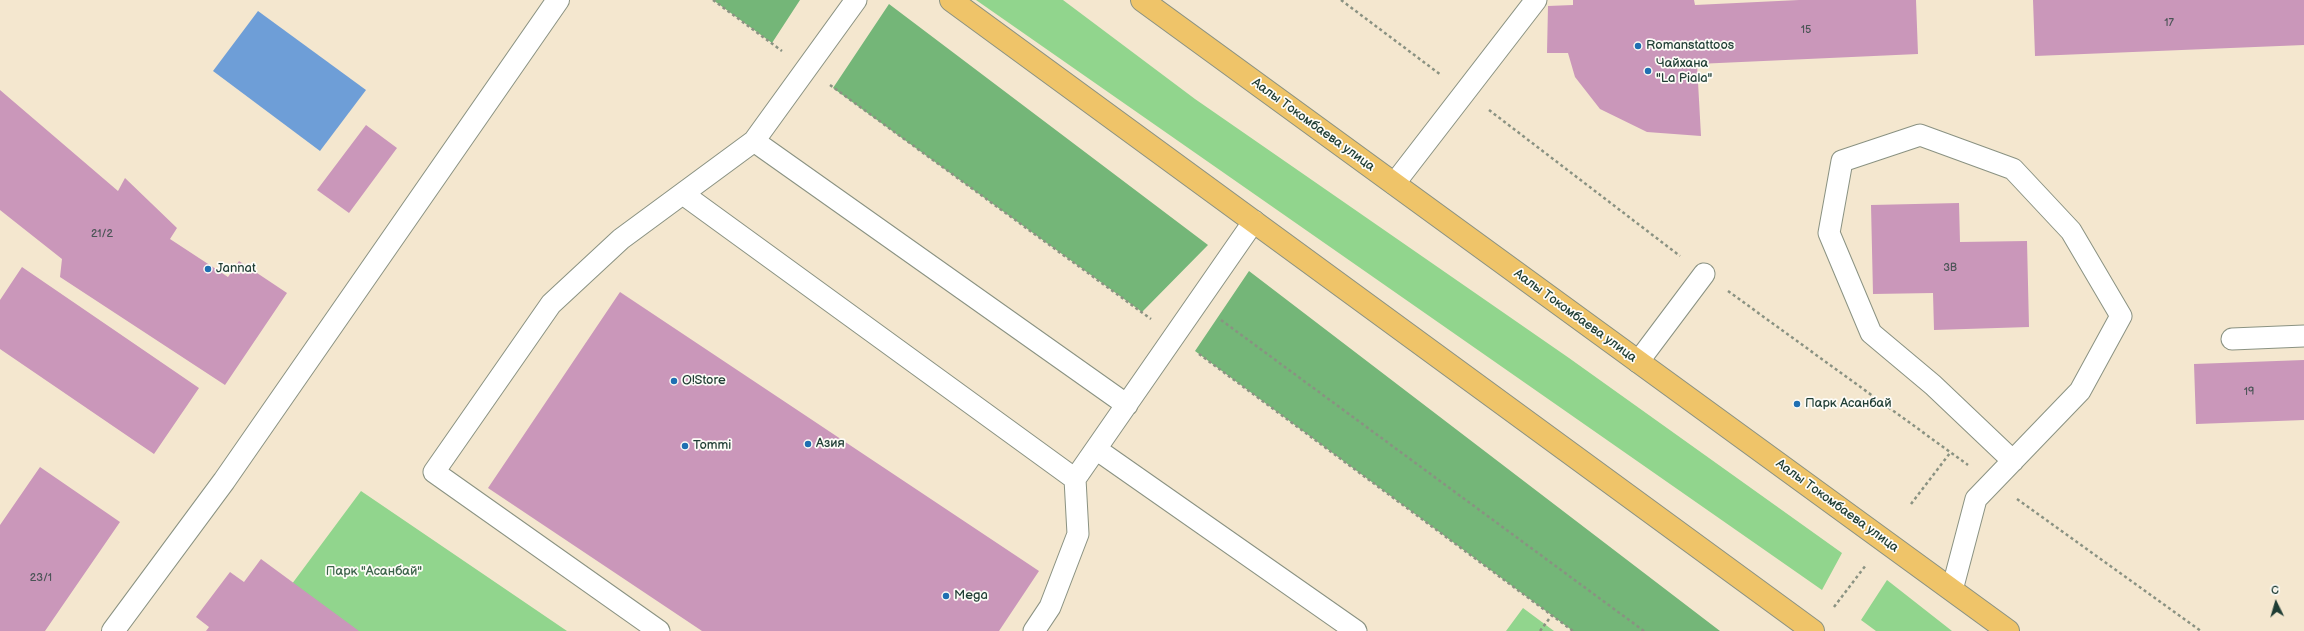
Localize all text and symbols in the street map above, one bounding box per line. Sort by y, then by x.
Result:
house number: 17 [2164,16,2174,30]
house number: 15 [1801,23,1811,37]
place label: Romanstattoos [1646,38,1734,54]
marker: Romanstattoos [1633,41,1643,51]
place label: Чайхана "La Piala" [1656,56,1712,87]
marker: Чайхана "La Piala" [1643,66,1653,76]
street label: Аалы Токомбаева улица [1248,75,1378,175]
house number: 21/2 [91,227,113,241]
place label: Jannat [216,261,256,277]
house number: 3В [1943,261,1957,275]
marker: Jannat [203,264,213,274]
street label: Аалы Токомбаева улица [1510,266,1640,366]
place label: O!Store [682,373,726,389]
marker: O!Store [669,376,679,386]
house number: 19 [2244,385,2254,399]
place label: Парк Асанбай [1805,396,1892,412]
marker: Парк Асанбай [1792,399,1802,409]
place label: Азия [816,436,845,452]
place label: Tommi [693,438,731,454]
marker: Азия [803,439,813,449]
marker: Tommi [680,441,690,451]
street label: Аалы Токомбаева улица [1772,456,1902,556]
park label: Парк "Асанбай" [326,564,422,580]
house number: 23/1 [30,571,52,585]
north arrow [2256,583,2296,623]
text: С [2271,584,2279,597]
place label: Mega [954,588,988,604]
marker: Mega [941,591,951,601]

